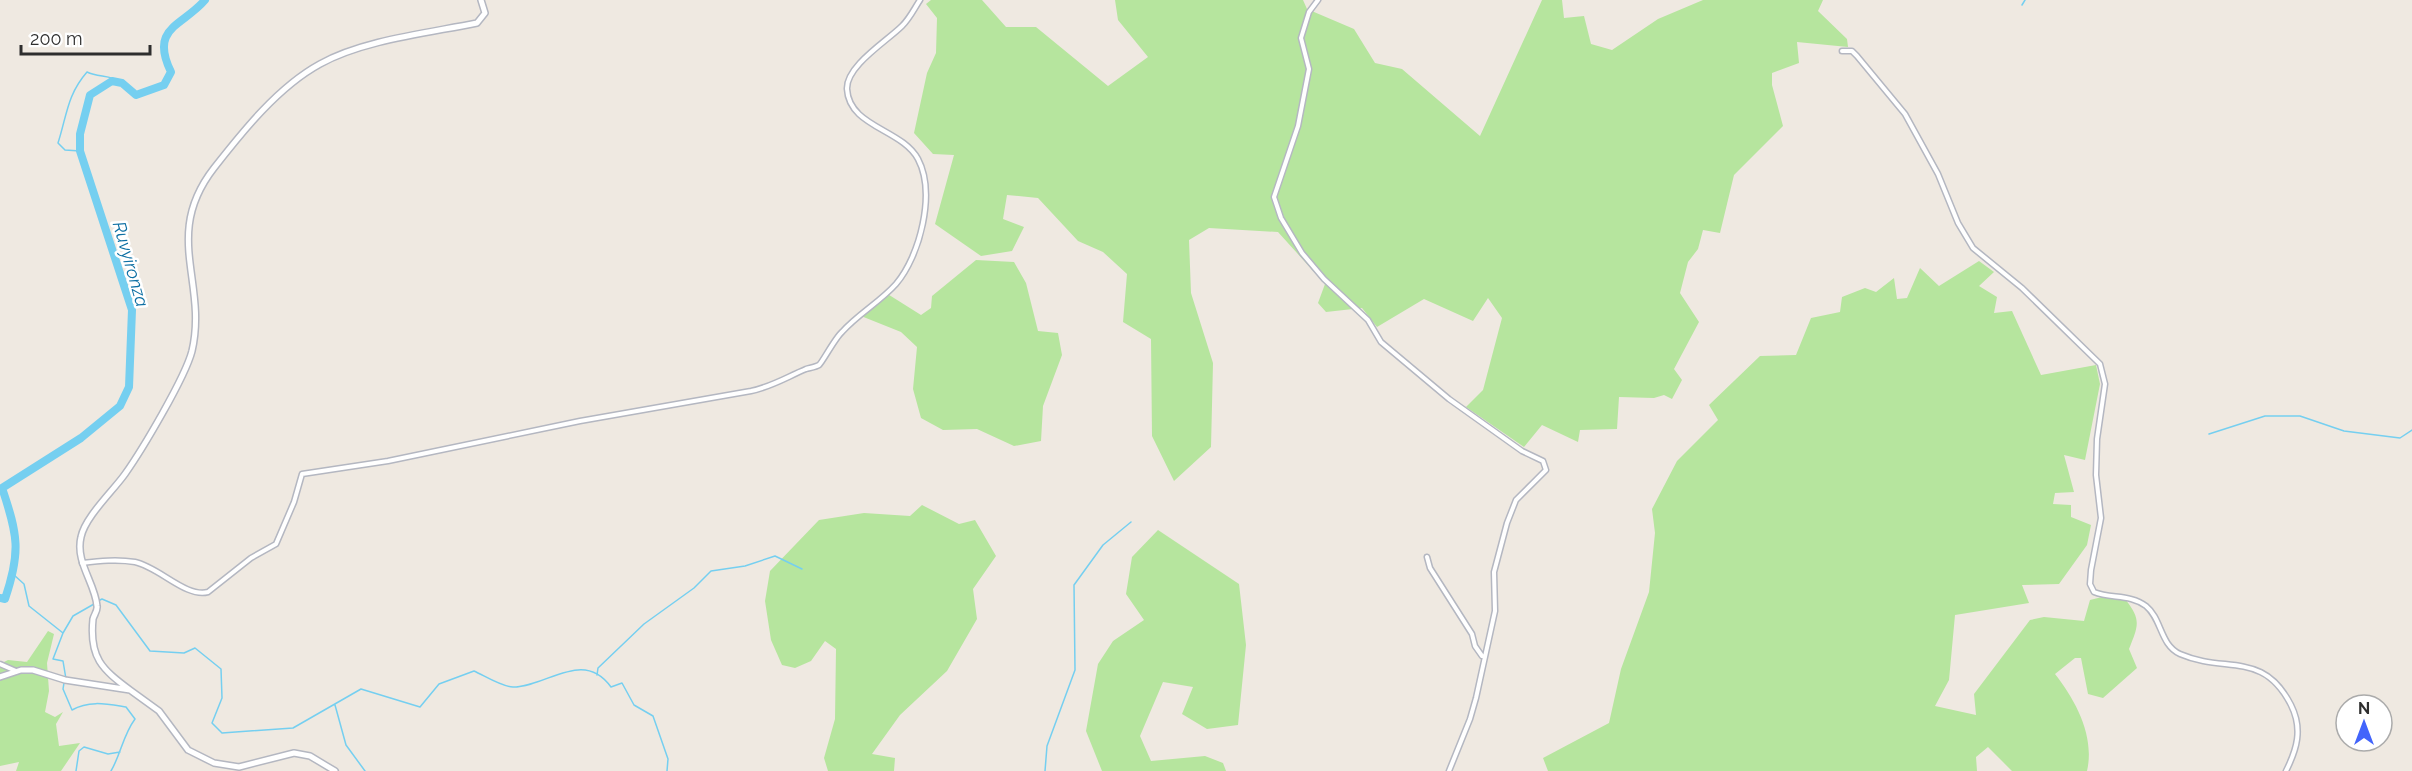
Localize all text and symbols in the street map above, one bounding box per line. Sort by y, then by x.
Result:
scale bar [21,18,150,56]
text: 200 m [30,28,83,49]
water label: Ruvyironza [109,219,153,309]
north arrow [2334,693,2394,753]
text: N [2358,699,2370,718]

